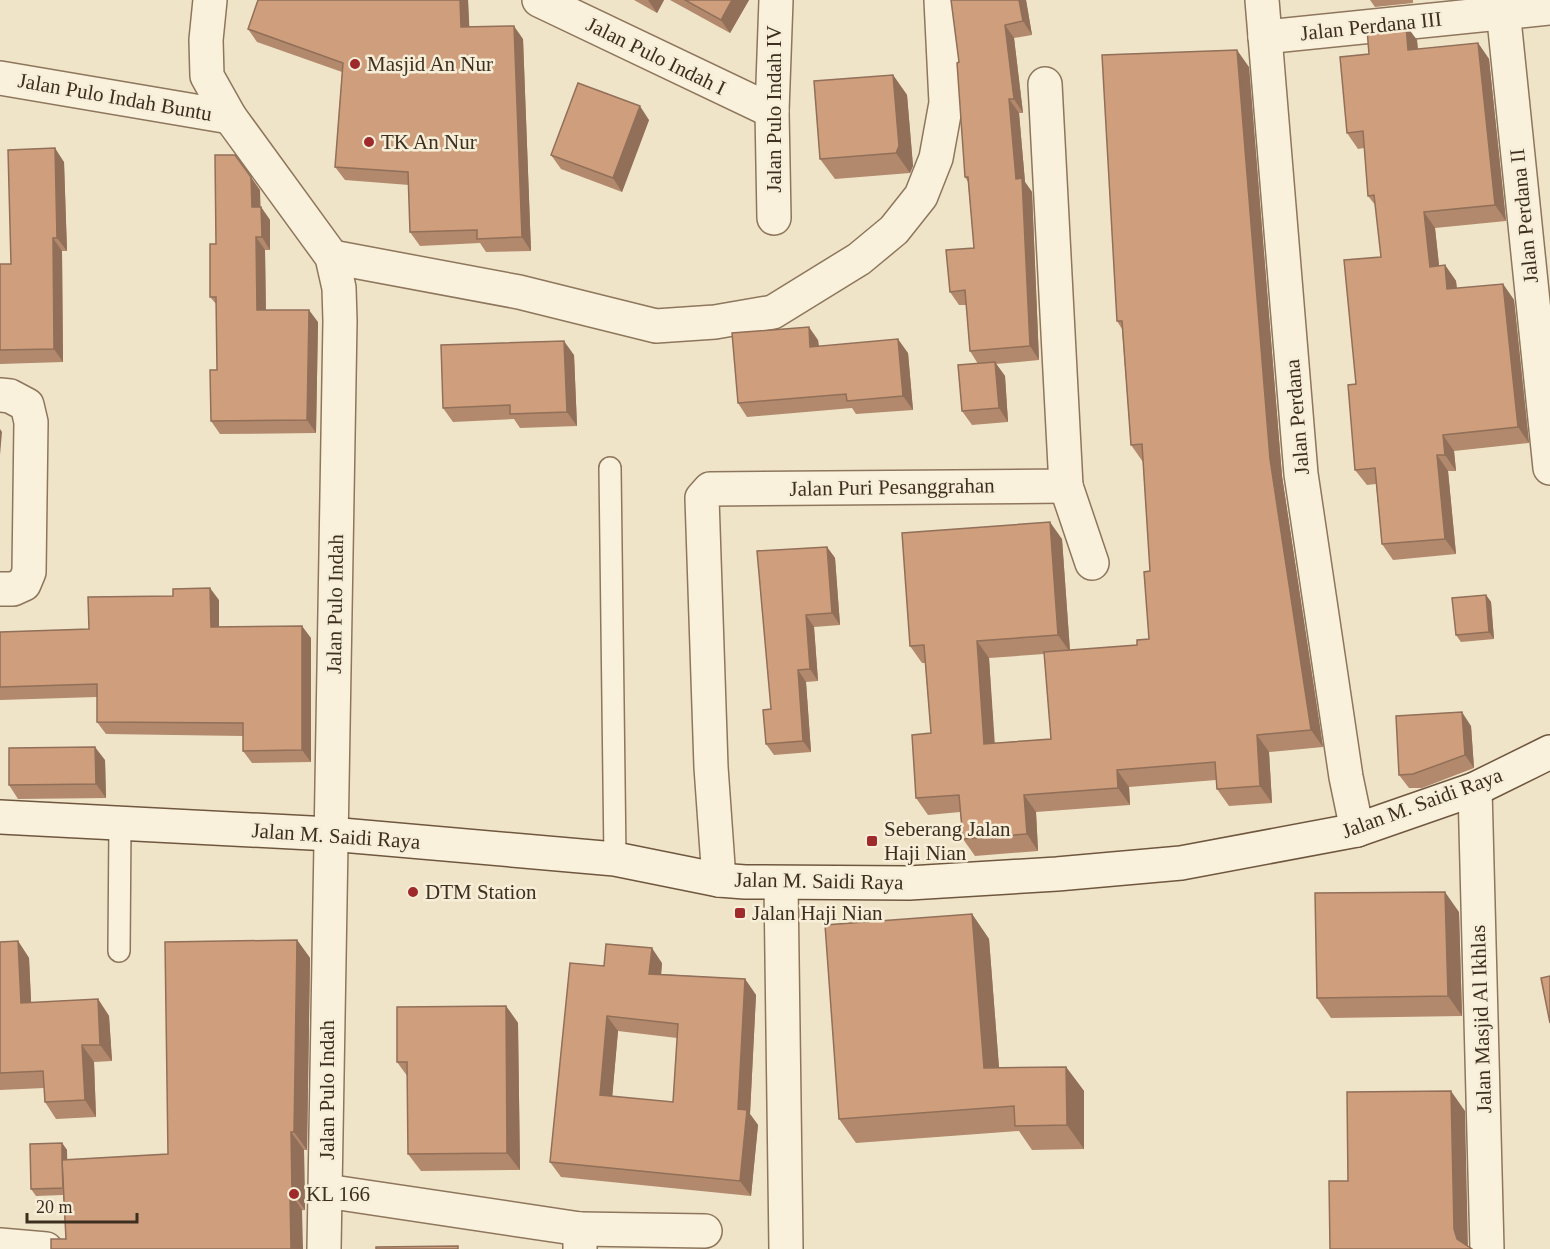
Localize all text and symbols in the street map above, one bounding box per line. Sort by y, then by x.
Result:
street label: Jalan Perdana III [1299,7,1443,45]
street label: Jalan Pulo Indah I [582,12,730,100]
street label: Jalan Pulo Indah IV [762,25,786,193]
place label: Masjid An Nur [367,52,493,76]
marker: Masjid An Nur [348,57,362,71]
street label: Jalan Pulo Indah Buntu [16,68,214,126]
place label: TK An Nur [381,130,477,154]
marker: TK An Nur [362,135,376,149]
street label: Jalan Perdana II [1505,147,1543,285]
street label: Jalan Perdana [1280,357,1314,476]
street label: Jalan Puri Pesanggrahan [789,473,995,501]
street label: Jalan Pulo Indah [322,533,348,674]
street label: Jalan M. Saidi Raya [1338,763,1506,843]
place label: Seberang Jalan Haji Nian [884,817,1011,865]
street label: Jalan M. Saidi Raya [251,818,422,854]
marker: Seberang Jalan Haji Nian [865,834,879,848]
street label: Jalan M. Saidi Raya [734,868,904,894]
place label: DTM Station [425,880,537,904]
marker: DTM Station [406,885,420,899]
place label: Jalan Haji Nian [752,901,883,925]
marker: Jalan Haji Nian [733,906,747,920]
street label: Jalan Masjid Al Ikhlas [1466,924,1496,1114]
street label: Jalan Pulo Indah [315,1020,339,1160]
place label: KL 166 [306,1182,370,1206]
scale bar [27,1186,136,1224]
marker: KL 166 [287,1187,301,1201]
text: 20 m [36,1197,73,1217]

